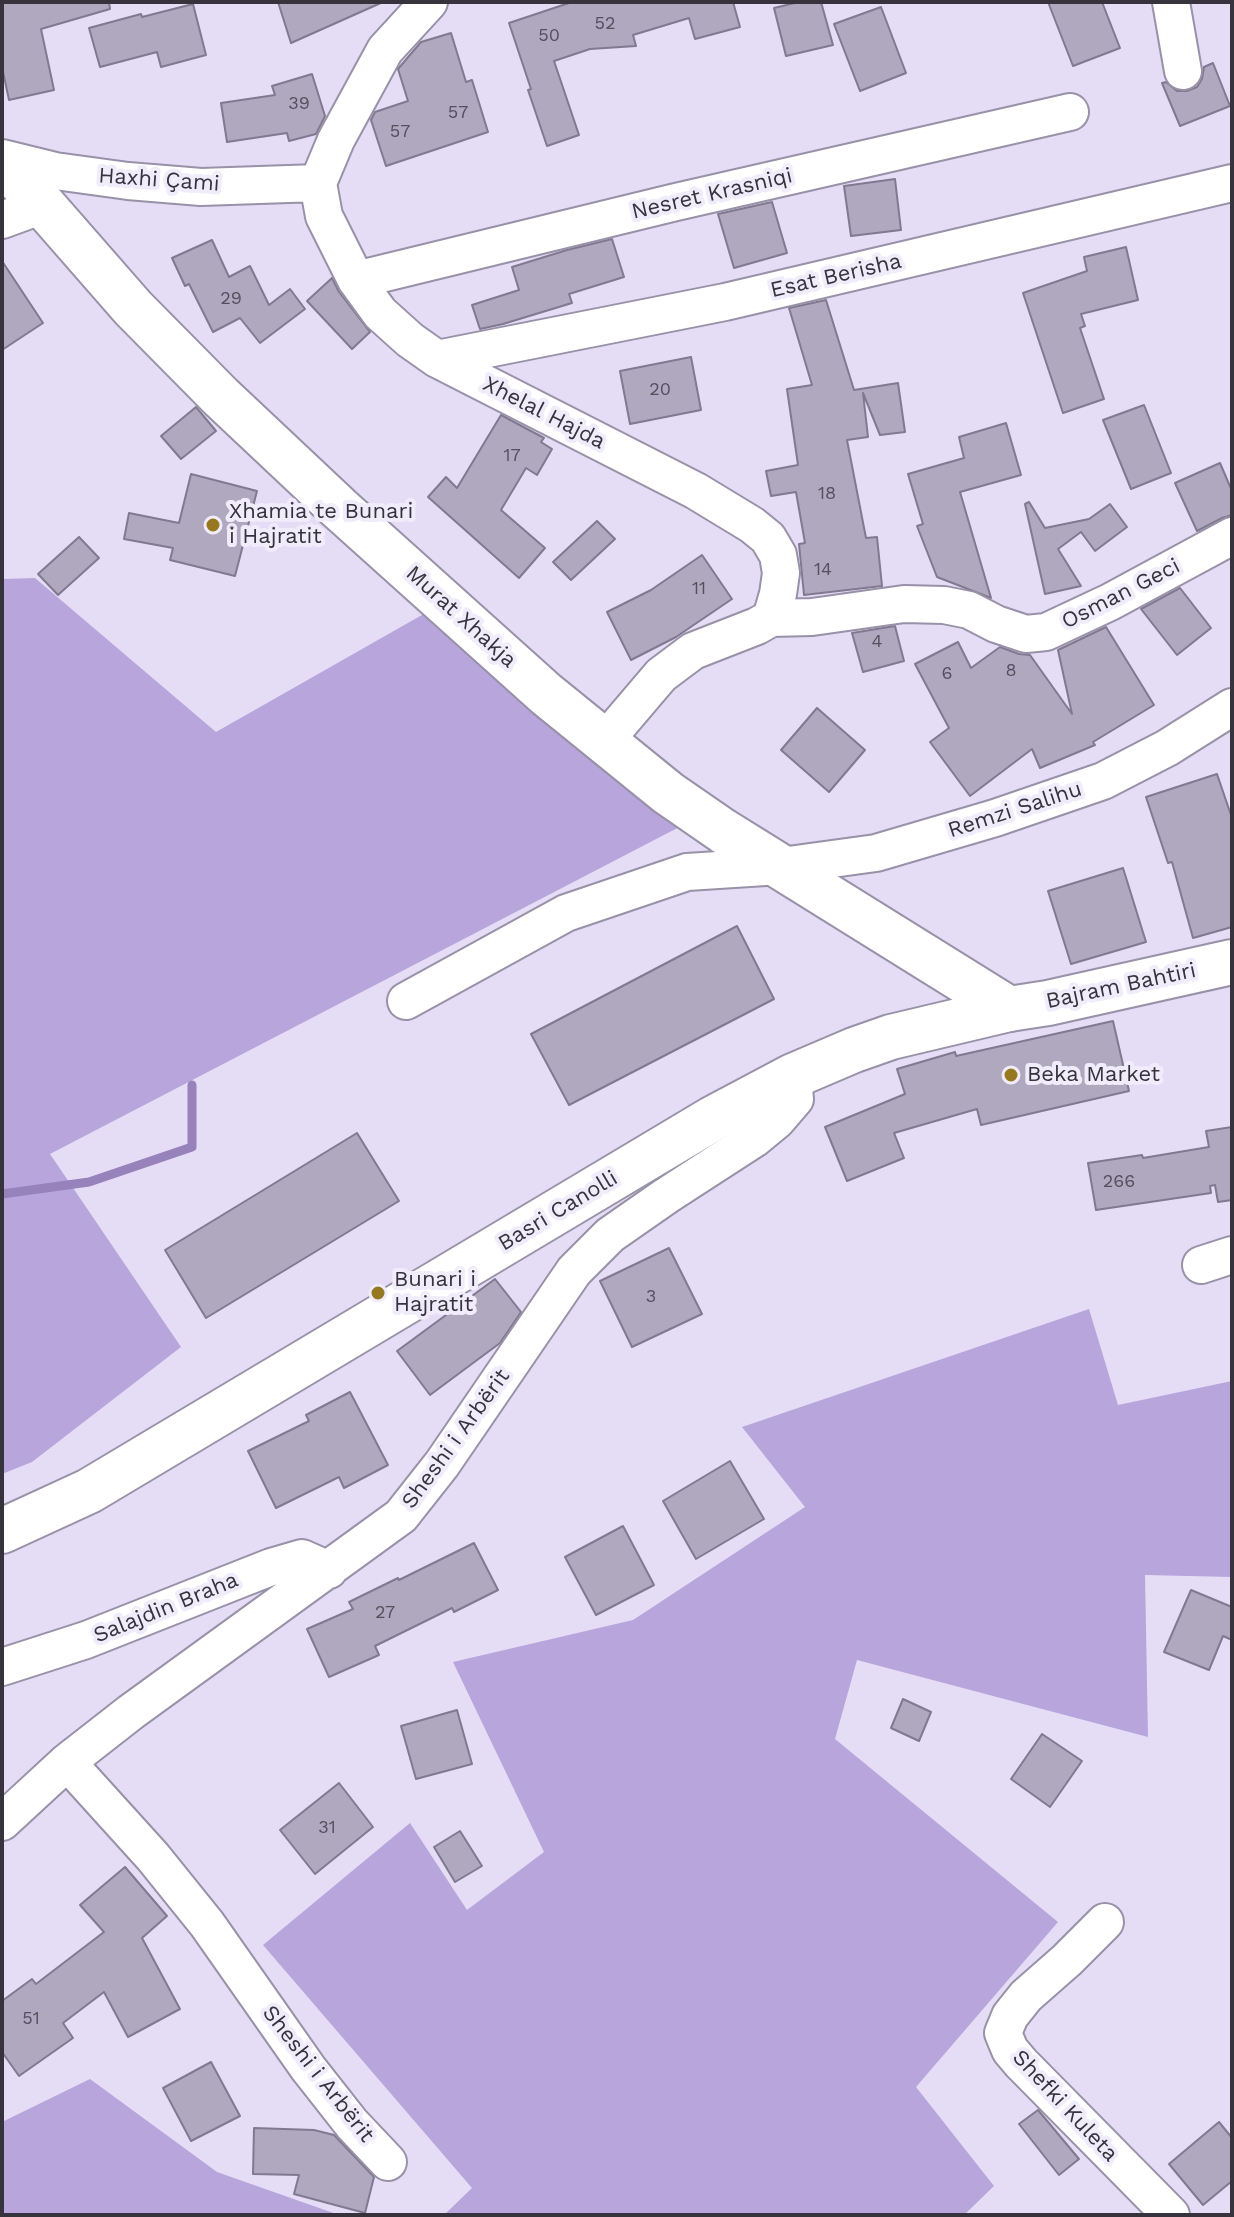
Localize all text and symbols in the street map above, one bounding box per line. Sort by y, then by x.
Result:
house number: 52 [595,13,615,35]
house number: 50 [538,25,560,47]
house number: 39 [288,93,310,115]
house number: 57 [448,102,468,124]
house number: 57 [390,121,410,143]
street label: Haxhi Çami [97,163,221,197]
street label: Nesret Krasniqi [629,163,795,225]
street label: Esat Berisha [768,248,904,304]
house number: 29 [220,288,242,310]
street label: Xhelal Hajda [479,371,609,455]
house number: 20 [649,379,671,401]
house number: 17 [503,445,521,467]
house number: 18 [818,483,836,505]
place label: Xhamia te Bunari i Hajratit [229,499,413,550]
marker: Xhamia te Bunari i Hajratit [204,516,222,534]
street label: Osman Geci [1057,553,1185,635]
house number: 14 [814,559,832,581]
street label: Murat Xhakja [400,560,522,674]
house number: 11 [692,578,706,600]
house number: 4 [872,631,882,653]
house number: 8 [1005,660,1017,682]
house number: 6 [942,663,952,685]
street label: Remzi Salihu [945,776,1085,844]
street label: Bajram Bahtiri [1044,957,1198,1015]
place label: Beka Market [1027,1062,1160,1088]
marker: Beka Market [1002,1066,1020,1084]
street label: Basri Canolli [494,1165,622,1257]
house number: 266 [1103,1171,1135,1193]
place label: Bunari i Hajratit [394,1267,476,1318]
marker: Bunari i Hajratit [369,1284,387,1302]
house number: 3 [646,1286,656,1308]
street label: Sheshi i Arbërit [396,1364,516,1514]
street label: Salajdin Braha [90,1567,242,1649]
house number: 27 [375,1602,395,1624]
house number: 31 [318,1817,336,1839]
street label: Sheshi i Arbërit [256,2000,380,2148]
house number: 51 [22,2008,40,2030]
street label: Shefki Kuleta [1007,2045,1123,2167]

